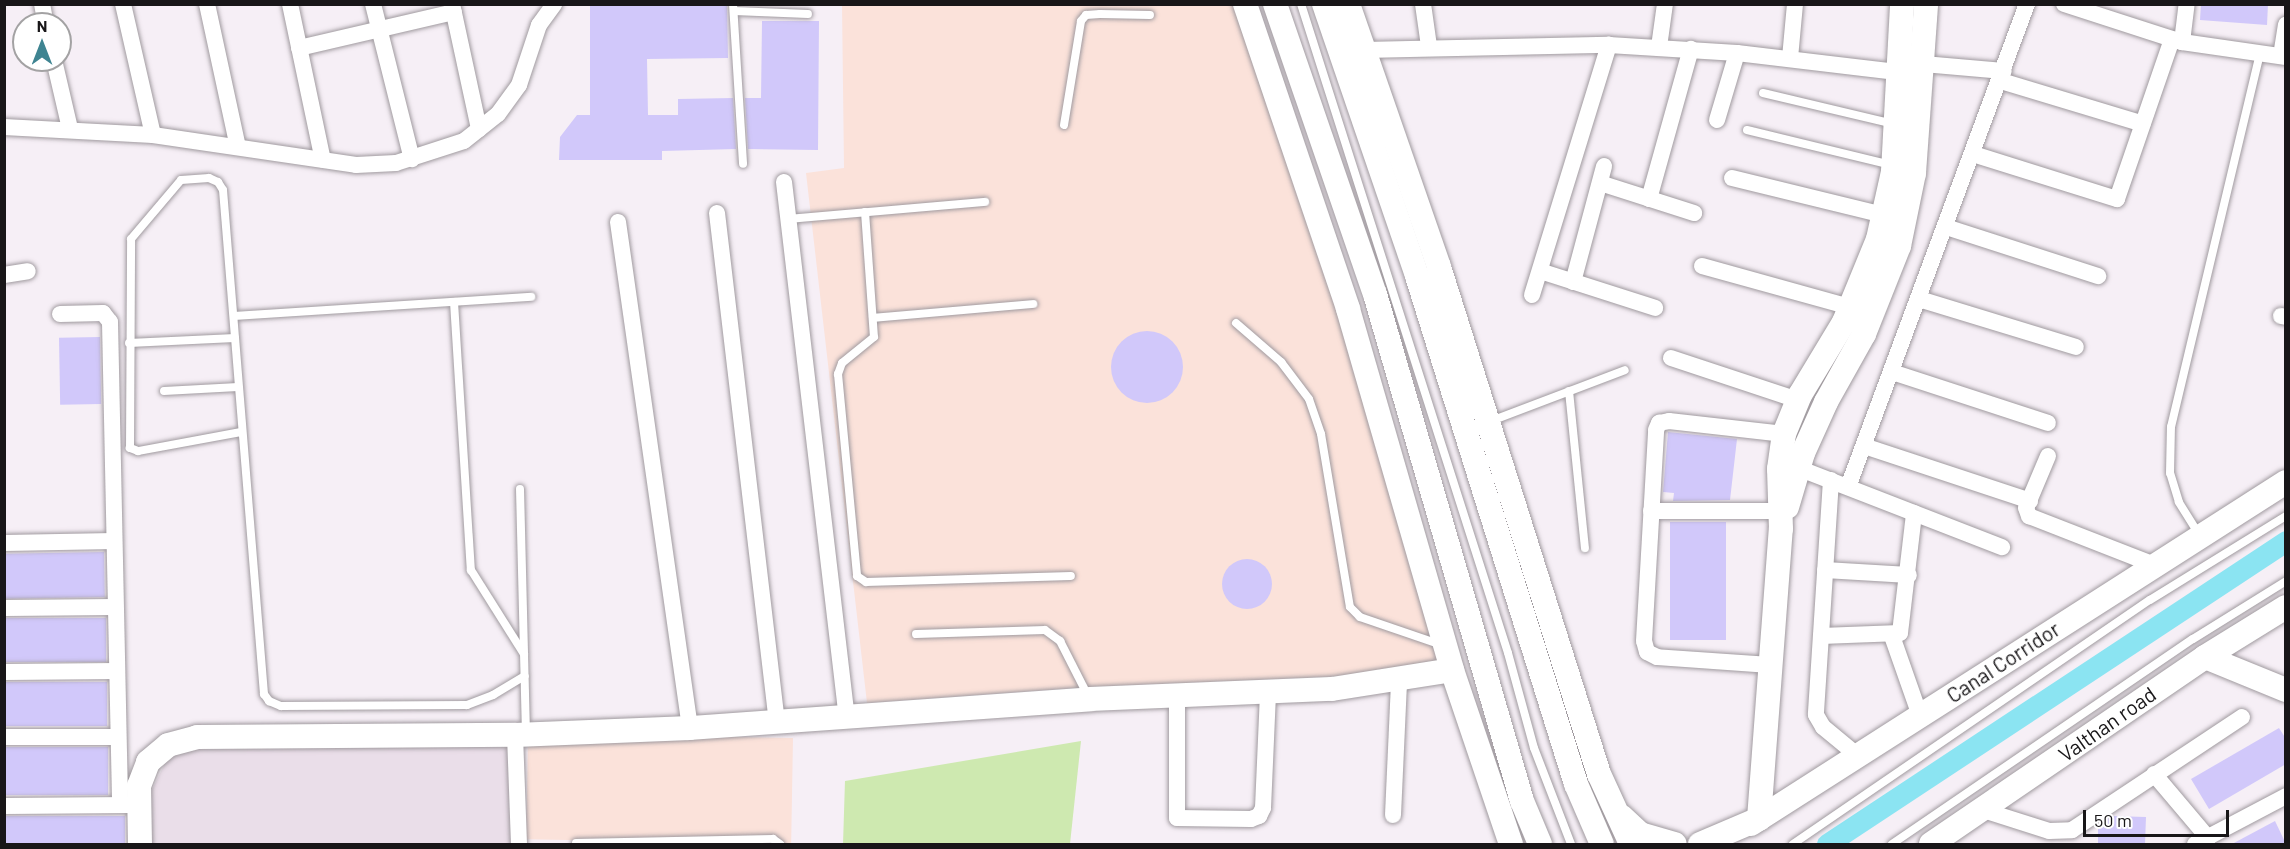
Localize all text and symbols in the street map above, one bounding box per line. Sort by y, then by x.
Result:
north arrow [12,12,72,72]
text: N [37,16,47,35]
street label: Canal Corridor [1942,616,2064,708]
street label: Valthan road [2053,681,2161,767]
scale bar [2086,798,2232,836]
text: 50 m [2094,809,2132,831]

